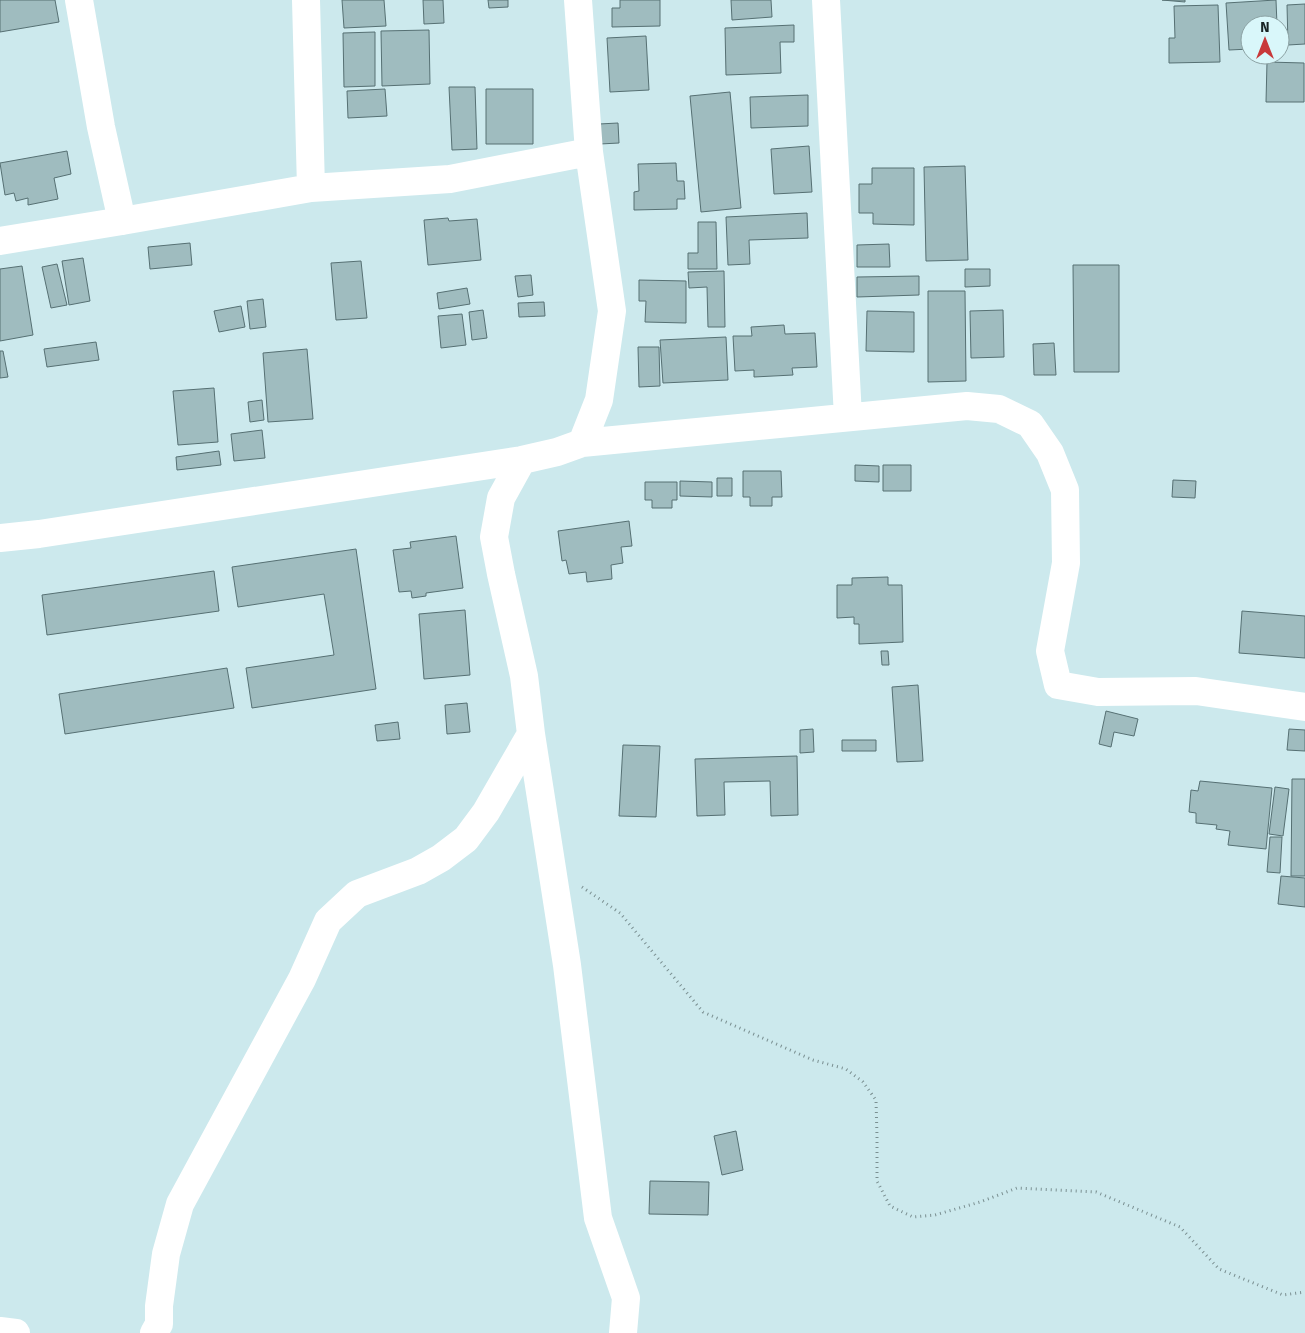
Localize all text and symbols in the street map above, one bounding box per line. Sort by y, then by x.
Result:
north arrow [1240,15,1290,65]
text: N [1260,19,1270,36]

